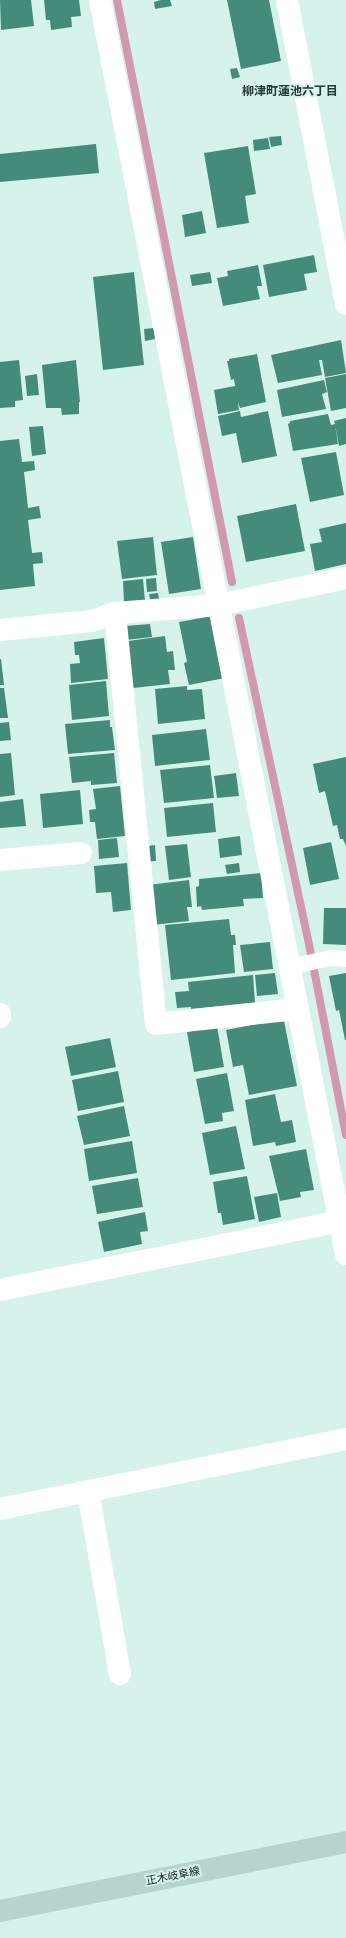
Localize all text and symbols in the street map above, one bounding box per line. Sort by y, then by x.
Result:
district label: 柳津町蓮池六丁目 [242,84,338,99]
street label: 正木岐阜線 [145,1864,201,1888]

